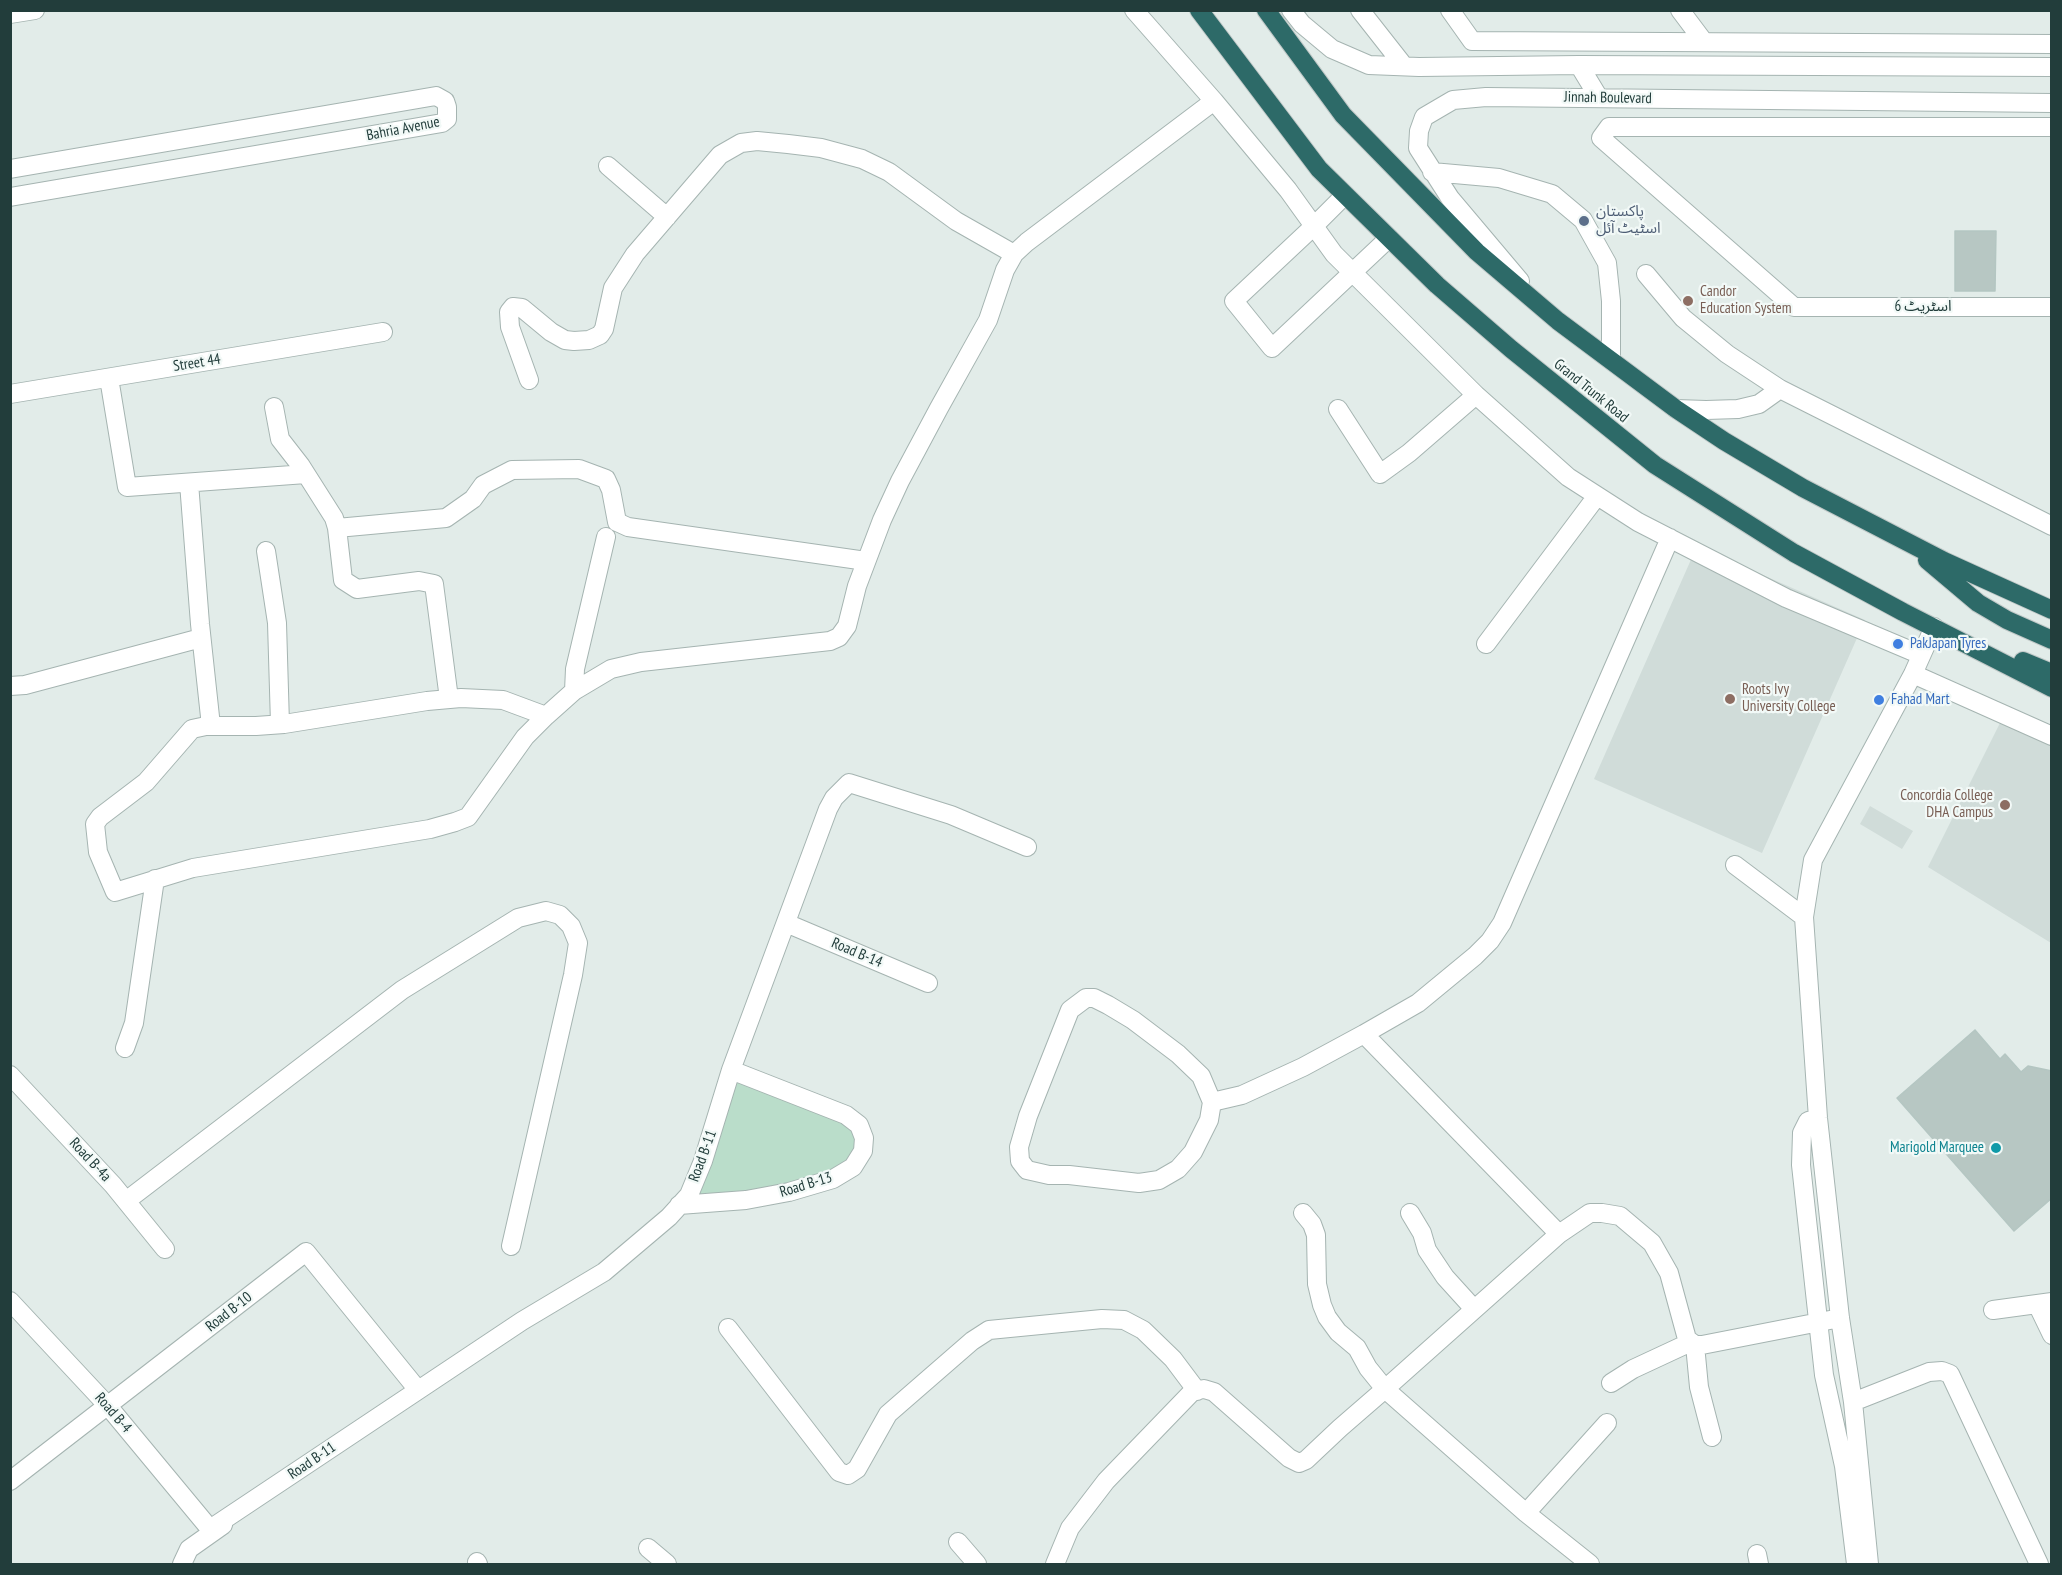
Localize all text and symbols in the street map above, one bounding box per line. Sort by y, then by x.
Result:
street label: Jinnah Boulevard [1564,88,1652,108]
street label: Bahria Avenue [365,113,441,145]
place label: پاکستان اسٹیٹ آئل [1596,203,1661,238]
marker: پاکستان اسٹیٹ آئل [1577,214,1591,228]
place label: Candor Education System [1700,283,1791,318]
marker: Candor Education System [1681,294,1695,308]
street label: اسٹریٹ 6 [1894,298,1952,316]
street label: Street 44 [172,350,222,376]
street label: Grand Trunk Road [1550,355,1632,427]
place label: PakJapan Tyres [1910,635,1986,653]
marker: PakJapan Tyres [1891,637,1905,651]
place label: Roots Ivy University College [1742,681,1836,716]
place label: Fahad Mart [1891,691,1950,709]
marker: Roots Ivy University College [1723,692,1737,706]
marker: Fahad Mart [1872,693,1886,707]
place label: Concordia College DHA Campus [1900,787,1993,822]
marker: Concordia College DHA Campus [1998,798,2012,812]
street label: Road B-14 [829,934,885,972]
street label: Road B-11 [685,1128,721,1184]
street label: Road B-4a [65,1134,115,1186]
place label: Marigold Marquee [1890,1139,1984,1157]
marker: Marigold Marquee [1989,1141,2003,1155]
street label: Road B-13 [778,1169,834,1201]
street label: Road B-10 [202,1288,256,1336]
street label: Road B-4 [91,1389,135,1437]
street label: Road B-11 [285,1439,339,1483]

